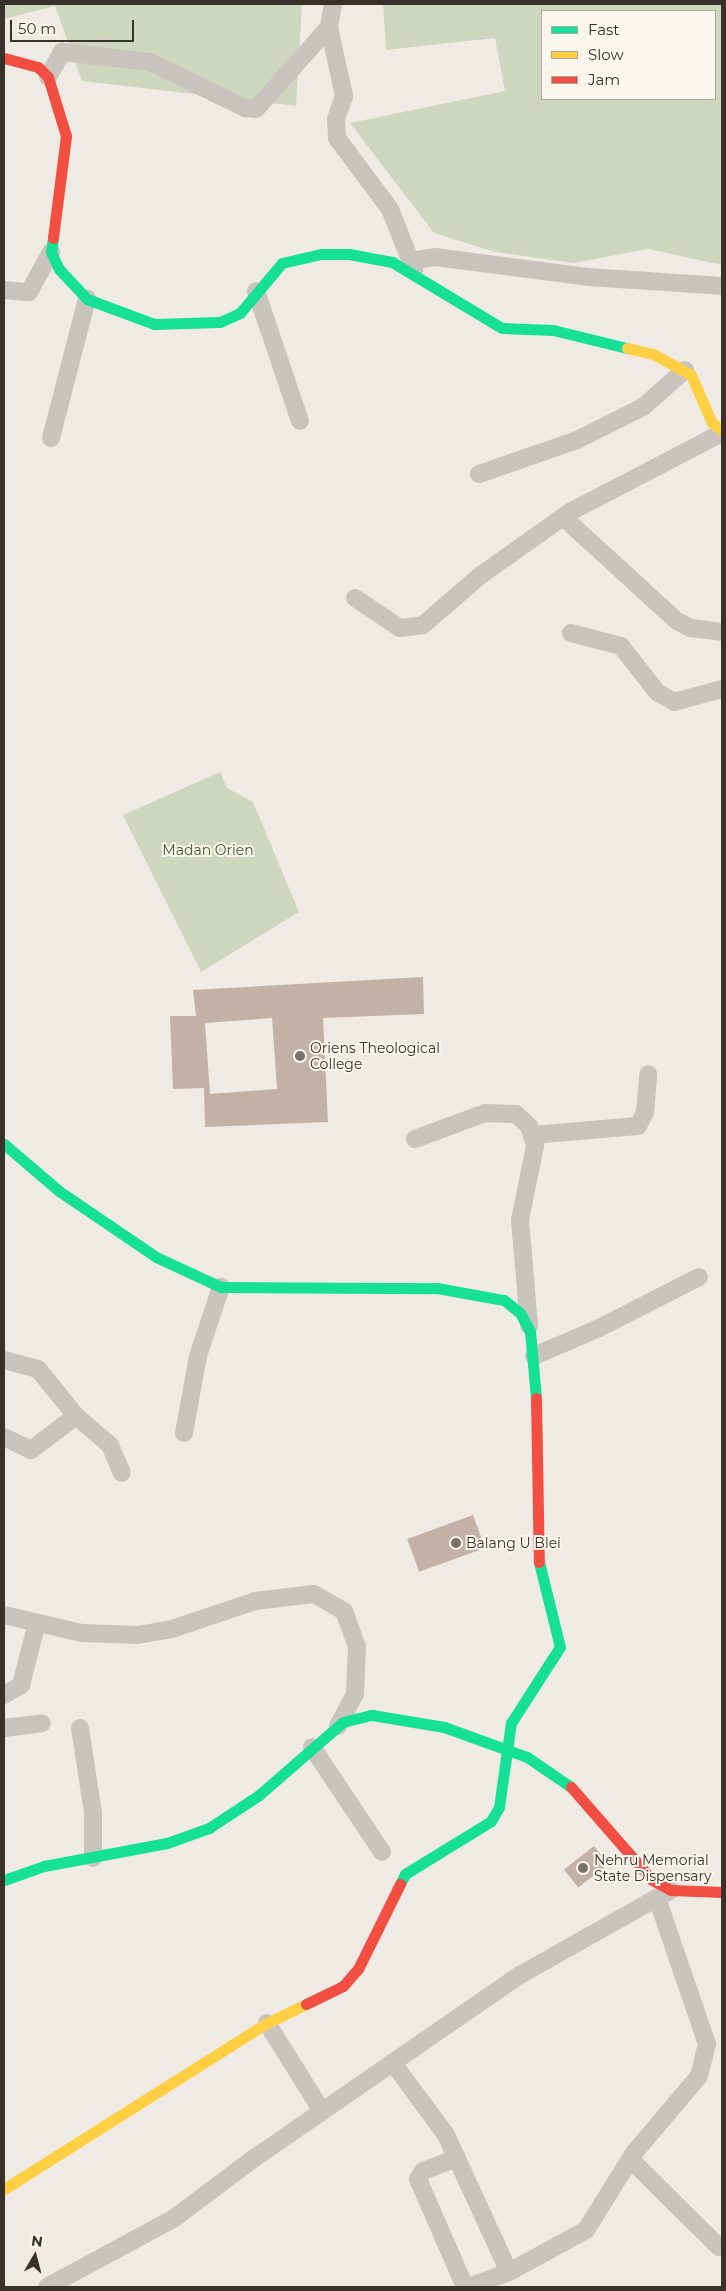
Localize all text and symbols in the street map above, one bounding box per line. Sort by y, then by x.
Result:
scale bar [12,10,136,42]
legend [541,10,716,100]
text: 50 m [18,19,56,38]
text: Fast [588,20,619,39]
text: Slow [588,45,624,64]
text: Jam [588,70,620,89]
park label: Madan Orien [162,842,254,858]
place label: Oriens Theological College [310,1040,440,1072]
marker: Oriens Theological College [294,1050,306,1062]
place label: Balang U Blei [466,1535,561,1551]
marker: Balang U Blei [450,1537,462,1549]
place label: Nehru Memorial State Dispensary [594,1852,712,1884]
marker: Nehru Memorial State Dispensary [576,1861,590,1875]
north arrow [10,2231,60,2281]
text: N [30,2231,44,2251]

